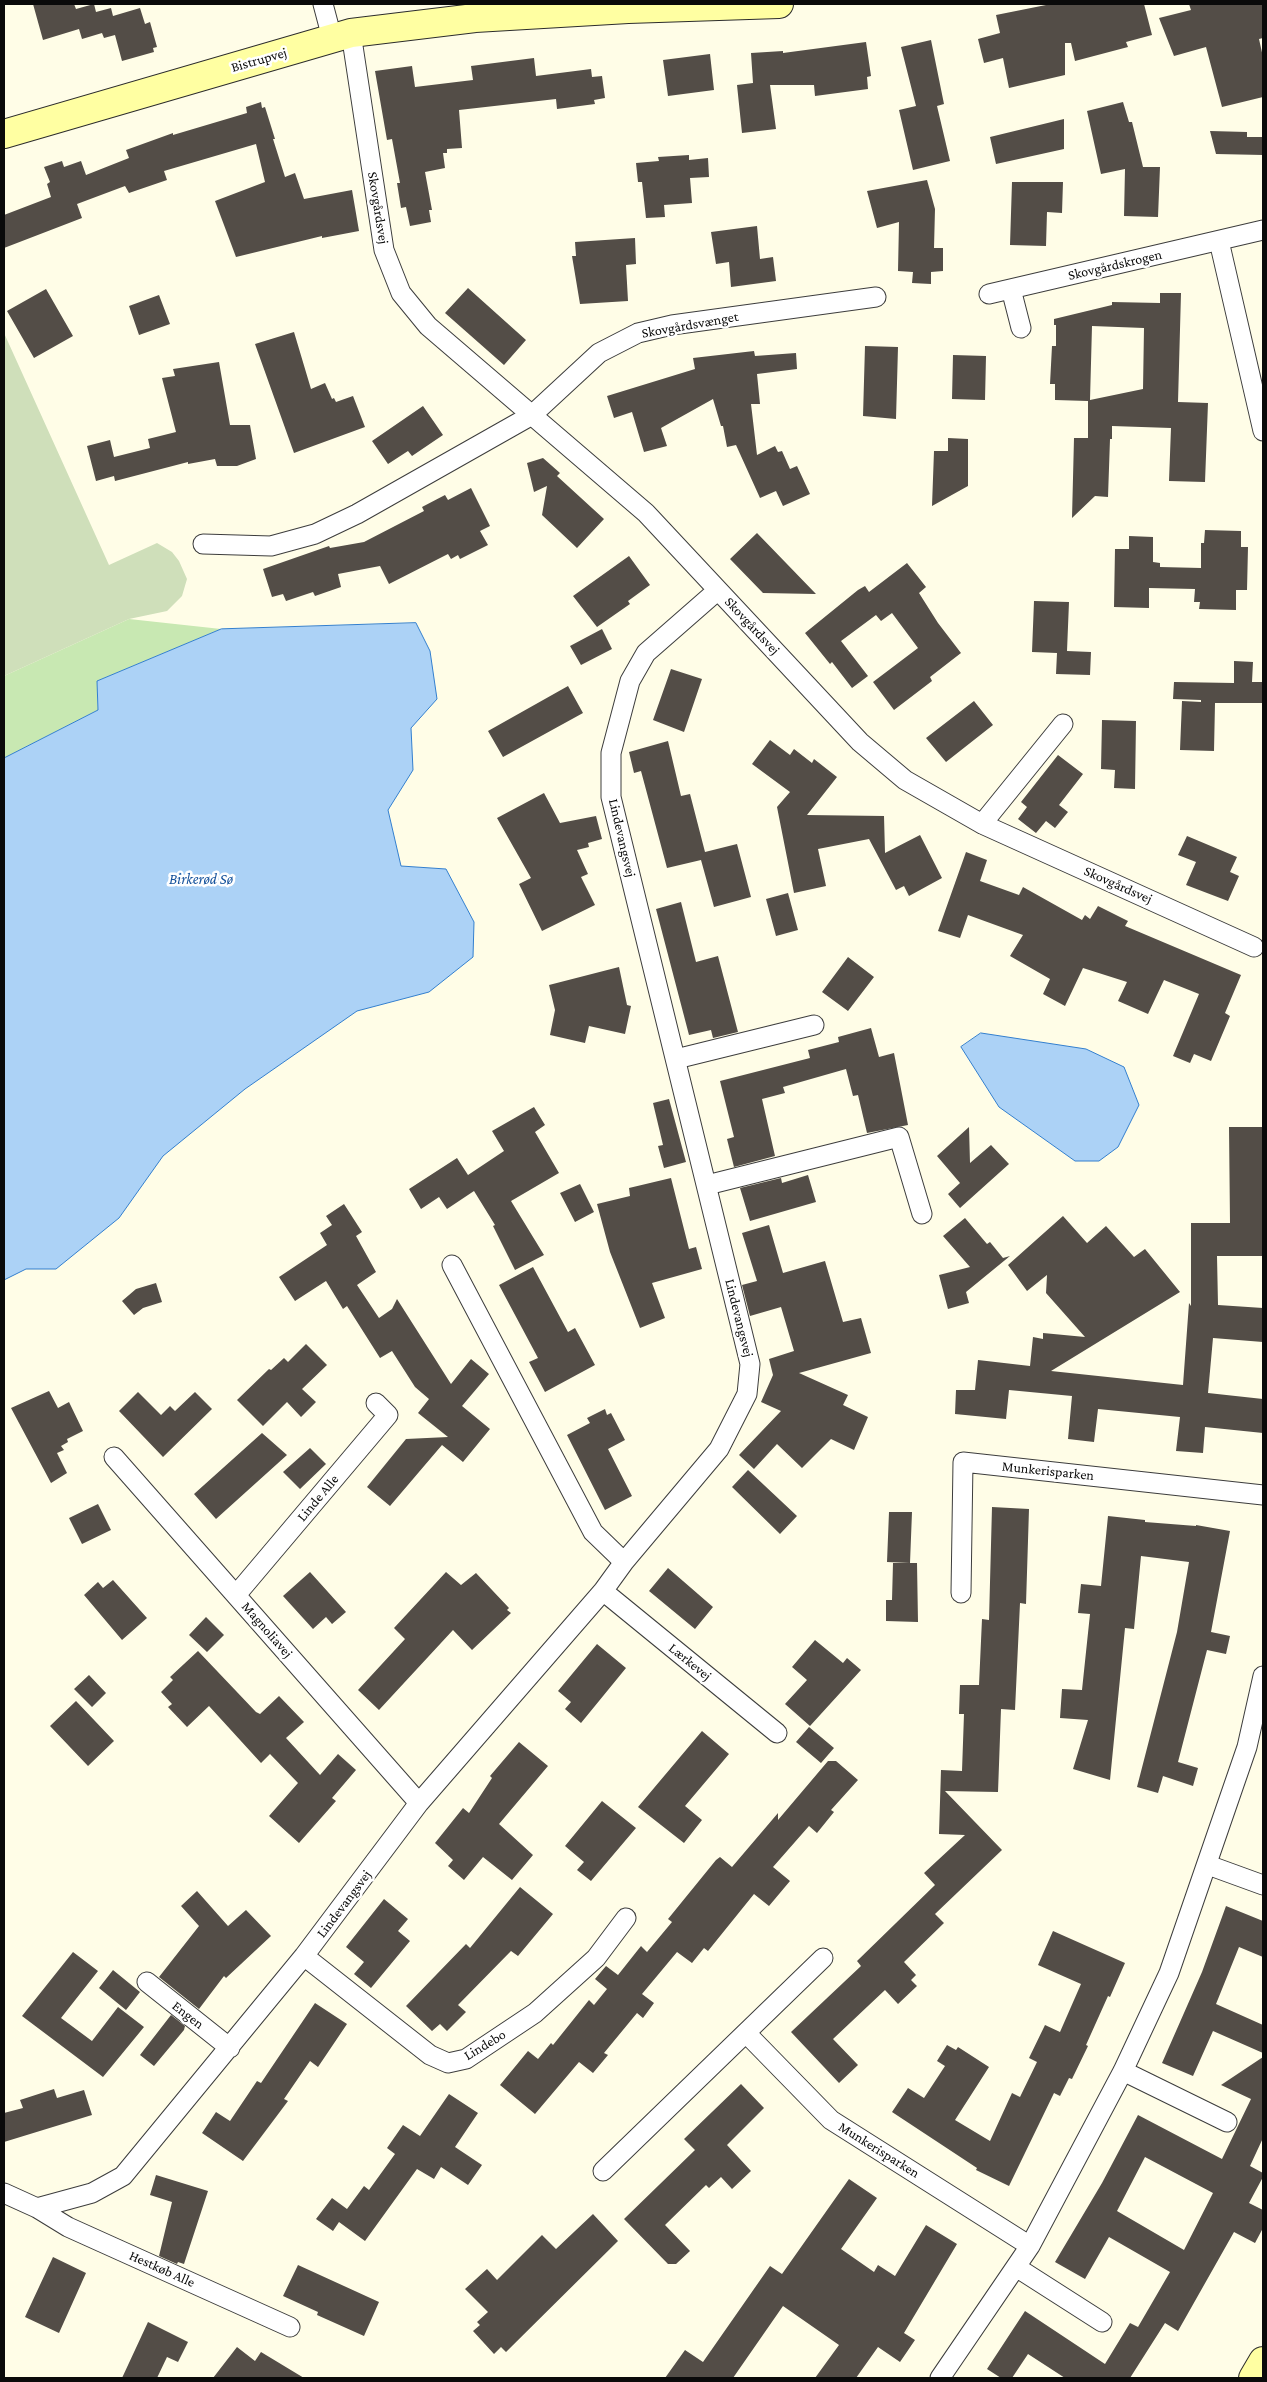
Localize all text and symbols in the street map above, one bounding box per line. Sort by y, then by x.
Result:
street label: Bistrupvej [229,44,289,76]
street label: Skovgårdsvej [364,171,392,245]
street label: Skovgårdskrogen [1066,246,1164,284]
street label: Skovgårdsvænget [640,308,740,342]
street label: Skovgårdsvej [721,594,783,658]
street label: Lindevangsvej [605,797,639,879]
street label: Skovgårdsvej [1081,862,1155,908]
water label: Birkerød Sø [169,870,233,888]
street label: Lindevangsvej [721,1277,757,1359]
street label: Munkerisparken [1001,1458,1095,1484]
street label: Linde Alle [294,1471,342,1525]
street label: Magnoliavej [238,1598,296,1662]
street label: Lærkevej [665,1640,715,1684]
street label: Lindevangsvej [313,1867,375,1941]
street label: Engen [169,1997,207,2033]
street label: Lindebo [461,2026,509,2064]
street label: Munkerisparken [835,2118,923,2182]
street label: Hestkøb Alle [126,2247,198,2291]

